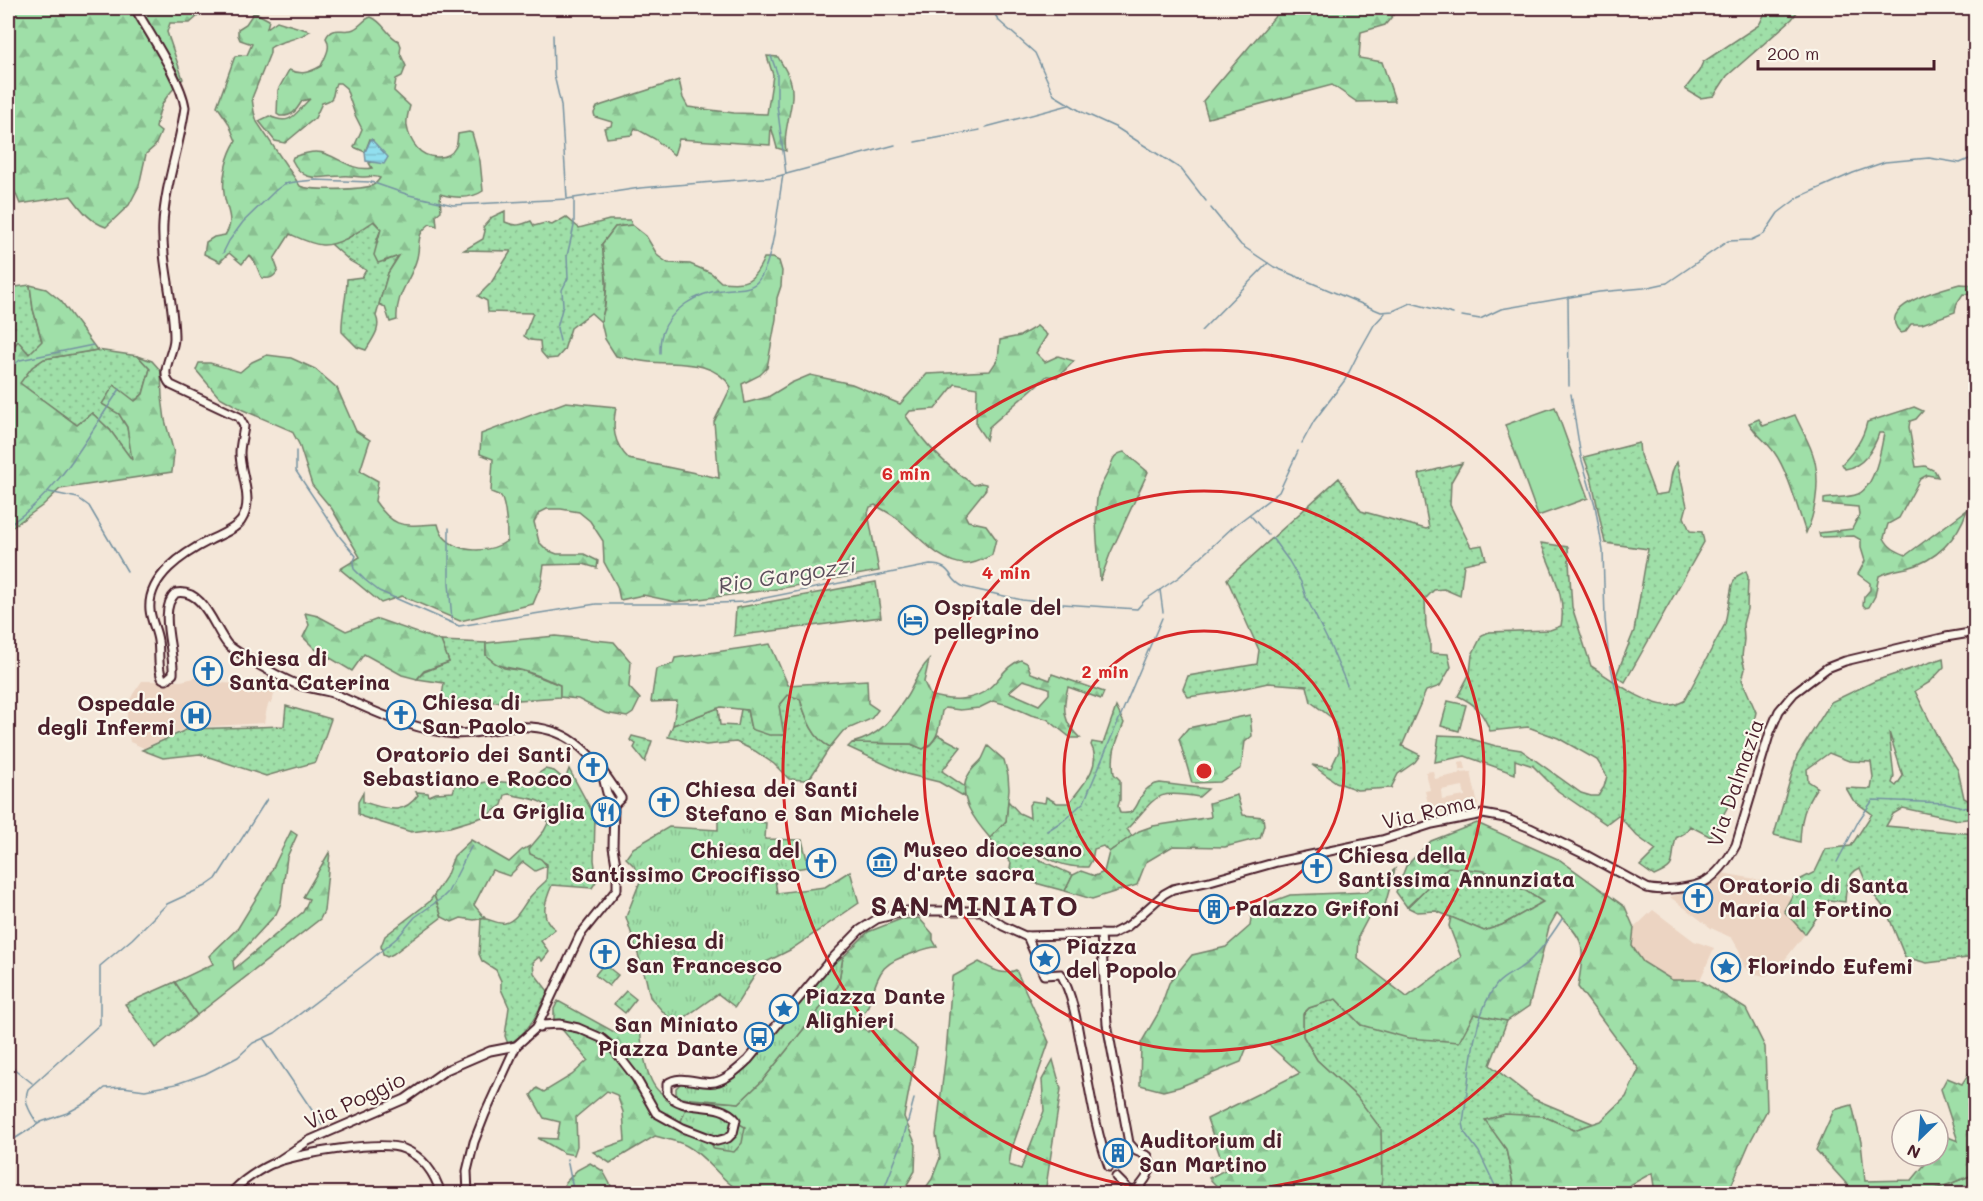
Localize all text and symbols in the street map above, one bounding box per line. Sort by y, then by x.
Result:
scale bar [1758,33,1934,71]
text: 200 m [1767,41,1819,65]
text: 6 min [882,461,930,485]
water label: Rio Gargozzi [716,549,858,600]
text: 4 min [982,560,1030,584]
place label: Ospitale del pellegrino [934,593,1061,644]
hotel icon: Ospitale del pellegrino [897,604,929,636]
place label: Chiesa di Santa Caterina [229,644,390,695]
church icon: Chiesa di Santa Caterina [192,655,224,687]
text: 2 min [1081,659,1129,683]
place label: Chiesa di San Paolo [422,688,526,739]
place label: Ospedale degli Infermi [37,689,175,740]
church icon: Chiesa di San Paolo [385,699,417,731]
hospital icon: Ospedale degli Infermi [180,700,212,732]
street label: Via Dalmazia [1700,715,1769,850]
place label: Oratorio dei Santi Sebastiano e Rocco [363,740,572,791]
church icon: Oratorio dei Santi Sebastiano e Rocco [577,751,609,783]
centre of rings [1194,761,1214,781]
place label: Chiesa dei Santi Stefano e San Michele [685,775,920,826]
church icon: Chiesa dei Santi Stefano e San Michele [648,786,680,818]
street label: Via Roma [1379,787,1478,834]
restaurant icon: La Griglia [590,796,622,828]
place label: La Griglia [480,797,585,824]
place label: Museo diocesano d'arte sacra [903,835,1082,886]
place label: Chiesa del Santissimo Crocifisso [571,836,800,887]
place label: Chiesa della Santissima Annunziata [1338,841,1575,892]
museum icon: Museo diocesano d'arte sacra [866,846,898,878]
church icon: Chiesa del Santissimo Crocifisso [805,847,837,879]
church icon: Chiesa della Santissima Annunziata [1301,852,1333,884]
place label: Oratorio di Santa Maria al Fortino [1719,871,1909,922]
church icon: Oratorio di Santa Maria al Fortino [1682,882,1714,914]
district label: SAN MINIATO [870,888,1080,923]
building icon: Palazzo Grifoni [1198,893,1230,925]
place label: Palazzo Grifoni [1235,894,1400,921]
place label: Chiesa di San Francesco [626,927,782,978]
place label: Piazza del Popolo [1066,932,1177,983]
church icon: Chiesa di San Francesco [589,938,621,970]
place icon: Piazza del Popolo [1029,943,1061,975]
place icon: Florindo Eufemi [1710,951,1742,983]
place label: Florindo Eufemi [1747,952,1913,979]
place label: Piazza Dante Alighieri [805,982,945,1033]
place icon: Piazza Dante Alighieri [768,993,800,1025]
place label: San Miniato Piazza Dante [598,1010,738,1061]
bus stop icon: San Miniato Piazza Dante [743,1021,775,1053]
street label: Via Poggio [300,1065,409,1135]
north arrow [1890,1108,1950,1168]
place label: Auditorium di San Martino [1139,1126,1283,1177]
building icon: Auditorium di San Martino [1102,1137,1134,1169]
text: N [1904,1140,1923,1164]

